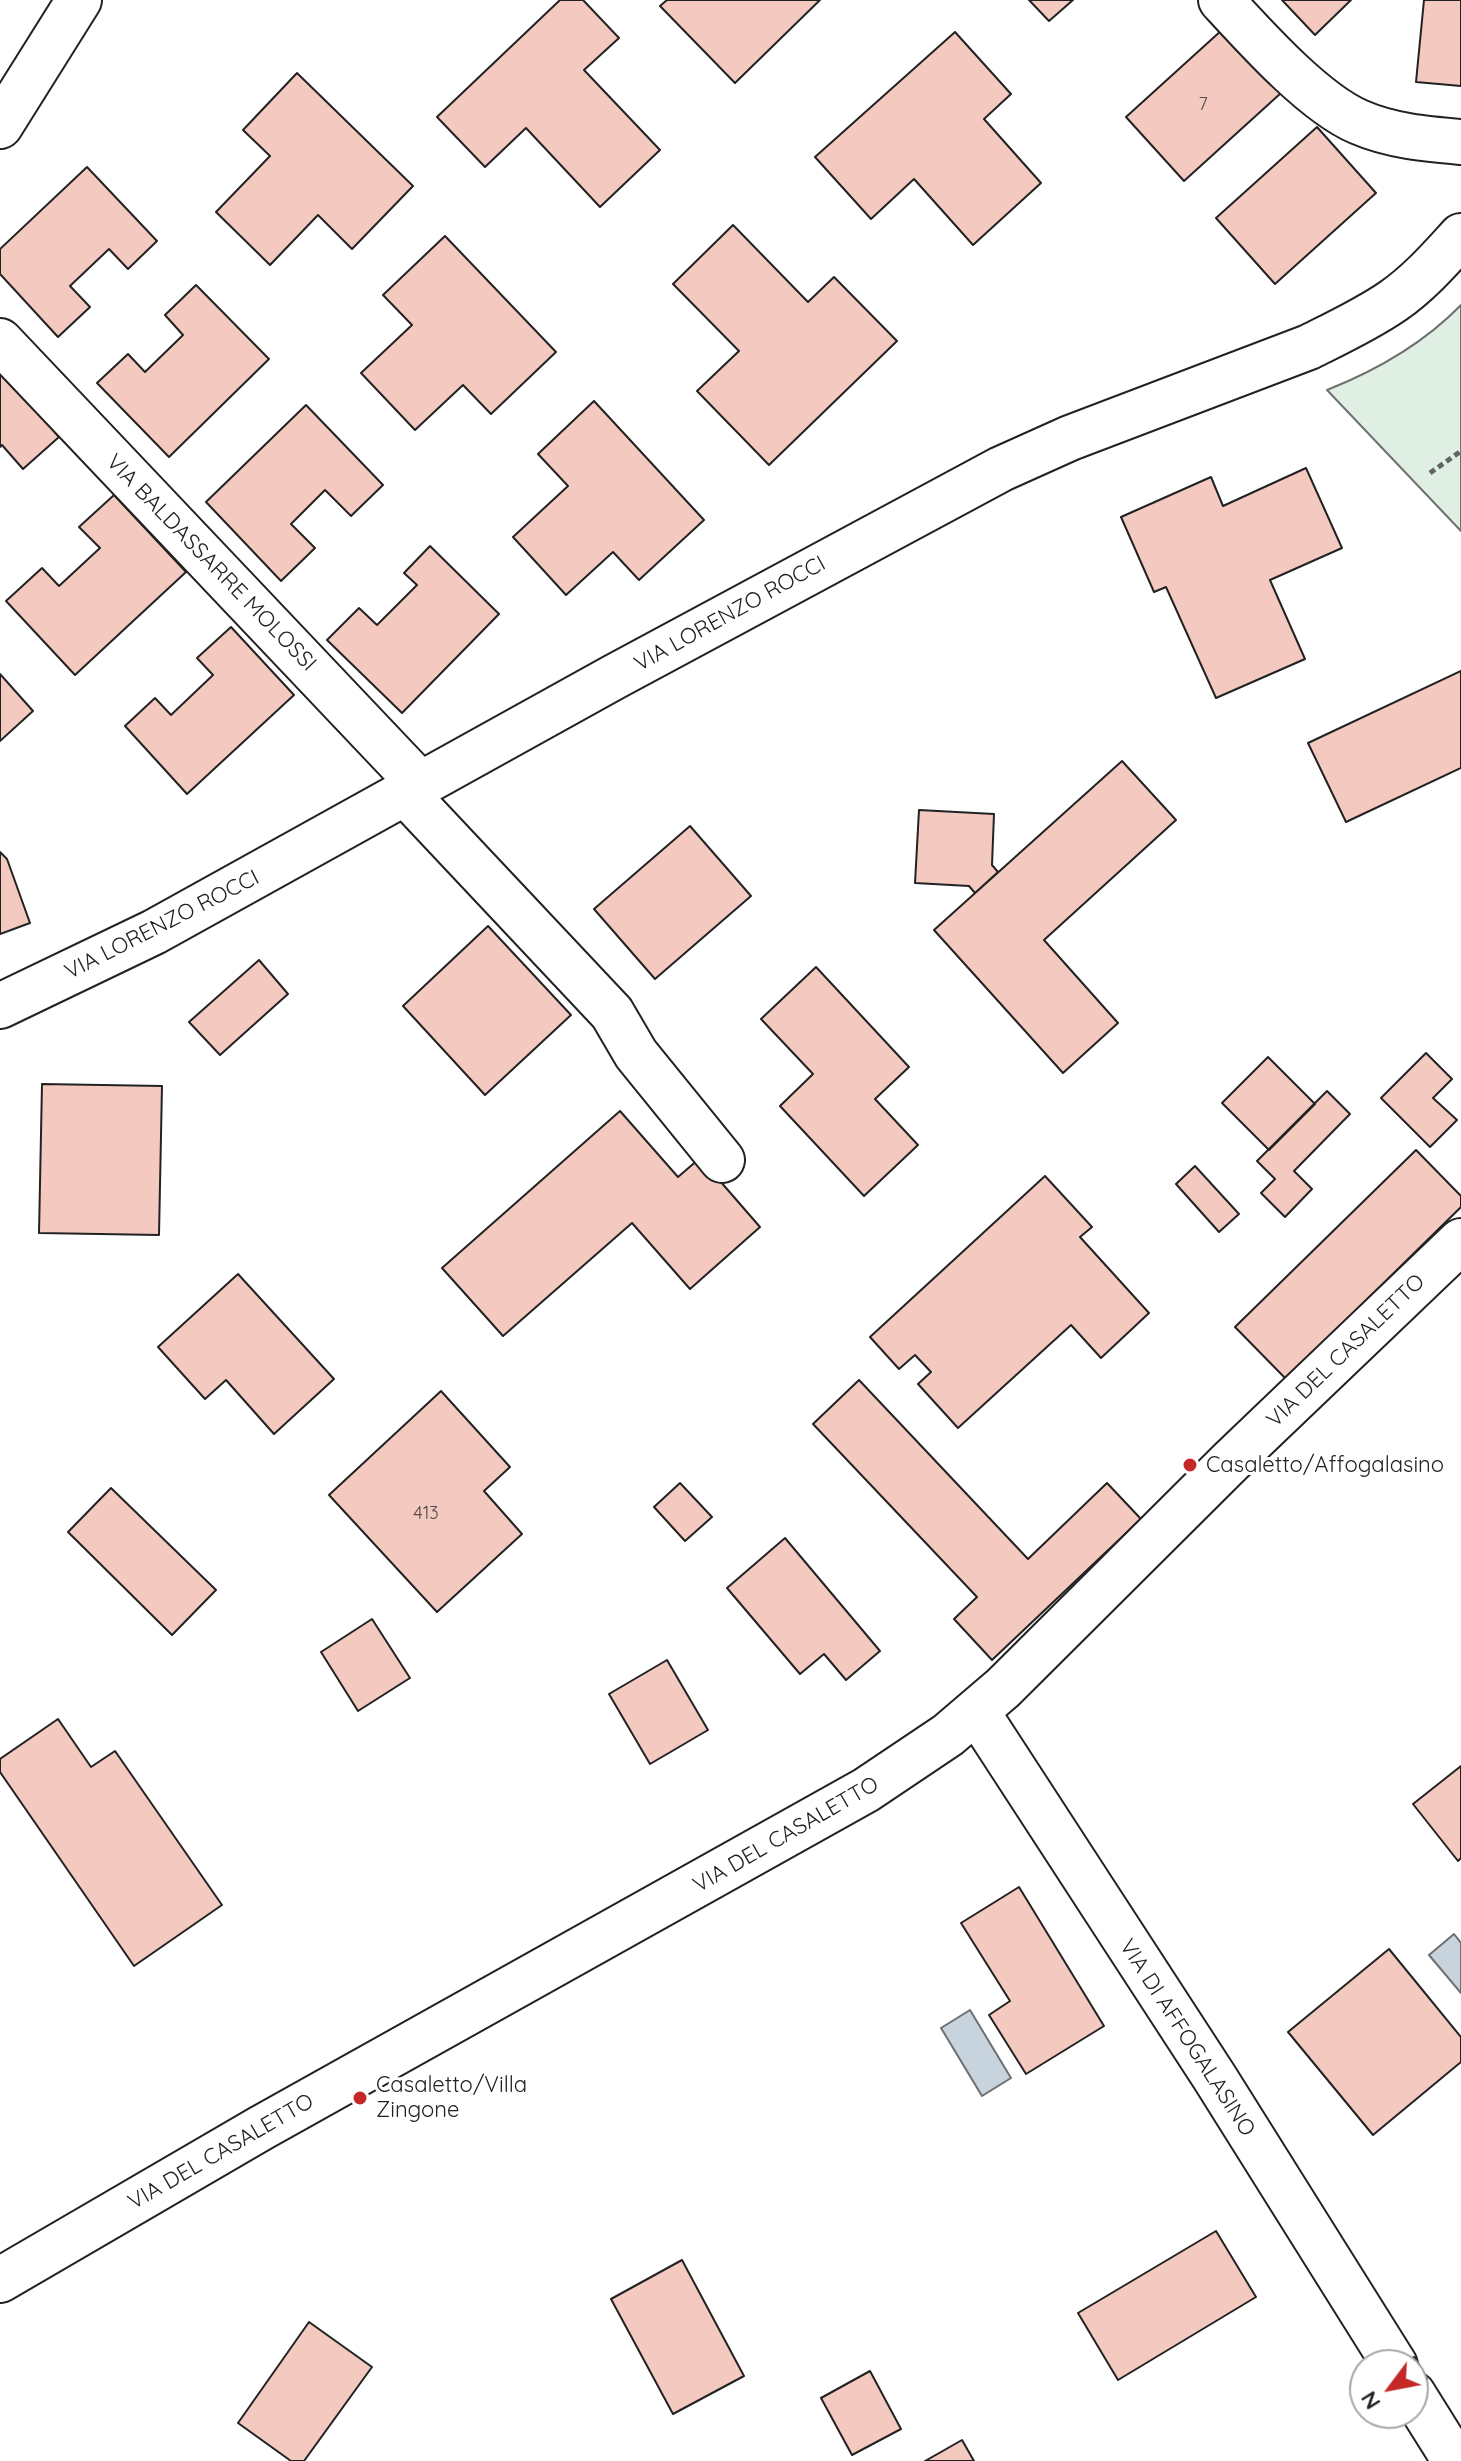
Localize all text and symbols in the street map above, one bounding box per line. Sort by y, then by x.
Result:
house number: 7 [1198,94,1208,116]
street label: VIA BALDASSARRE MOLOSSI [100,449,322,677]
street label: VIA LORENZO ROCCI [630,550,830,678]
street label: VIA LORENZO ROCCI [60,865,264,985]
street label: VIA DEL CASALETTO [1262,1269,1430,1433]
place label: Casaletto/Affogalasino [1206,1452,1444,1478]
marker: Casaletto/Affogalasino [1181,1456,1199,1474]
house number: 413 [413,1503,439,1525]
street label: VIA DEL CASALETTO [689,1771,883,1899]
street label: VIA DI AFFOGALASINO [1113,1934,1261,2142]
place label: Casaletto/Villa Zingone [376,2072,527,2124]
street label: VIA DEL CASALETTO [124,2088,318,2216]
marker: Casaletto/Villa Zingone [351,2089,369,2107]
north arrow [1349,2349,1429,2429]
text: N [1354,2386,1387,2415]

